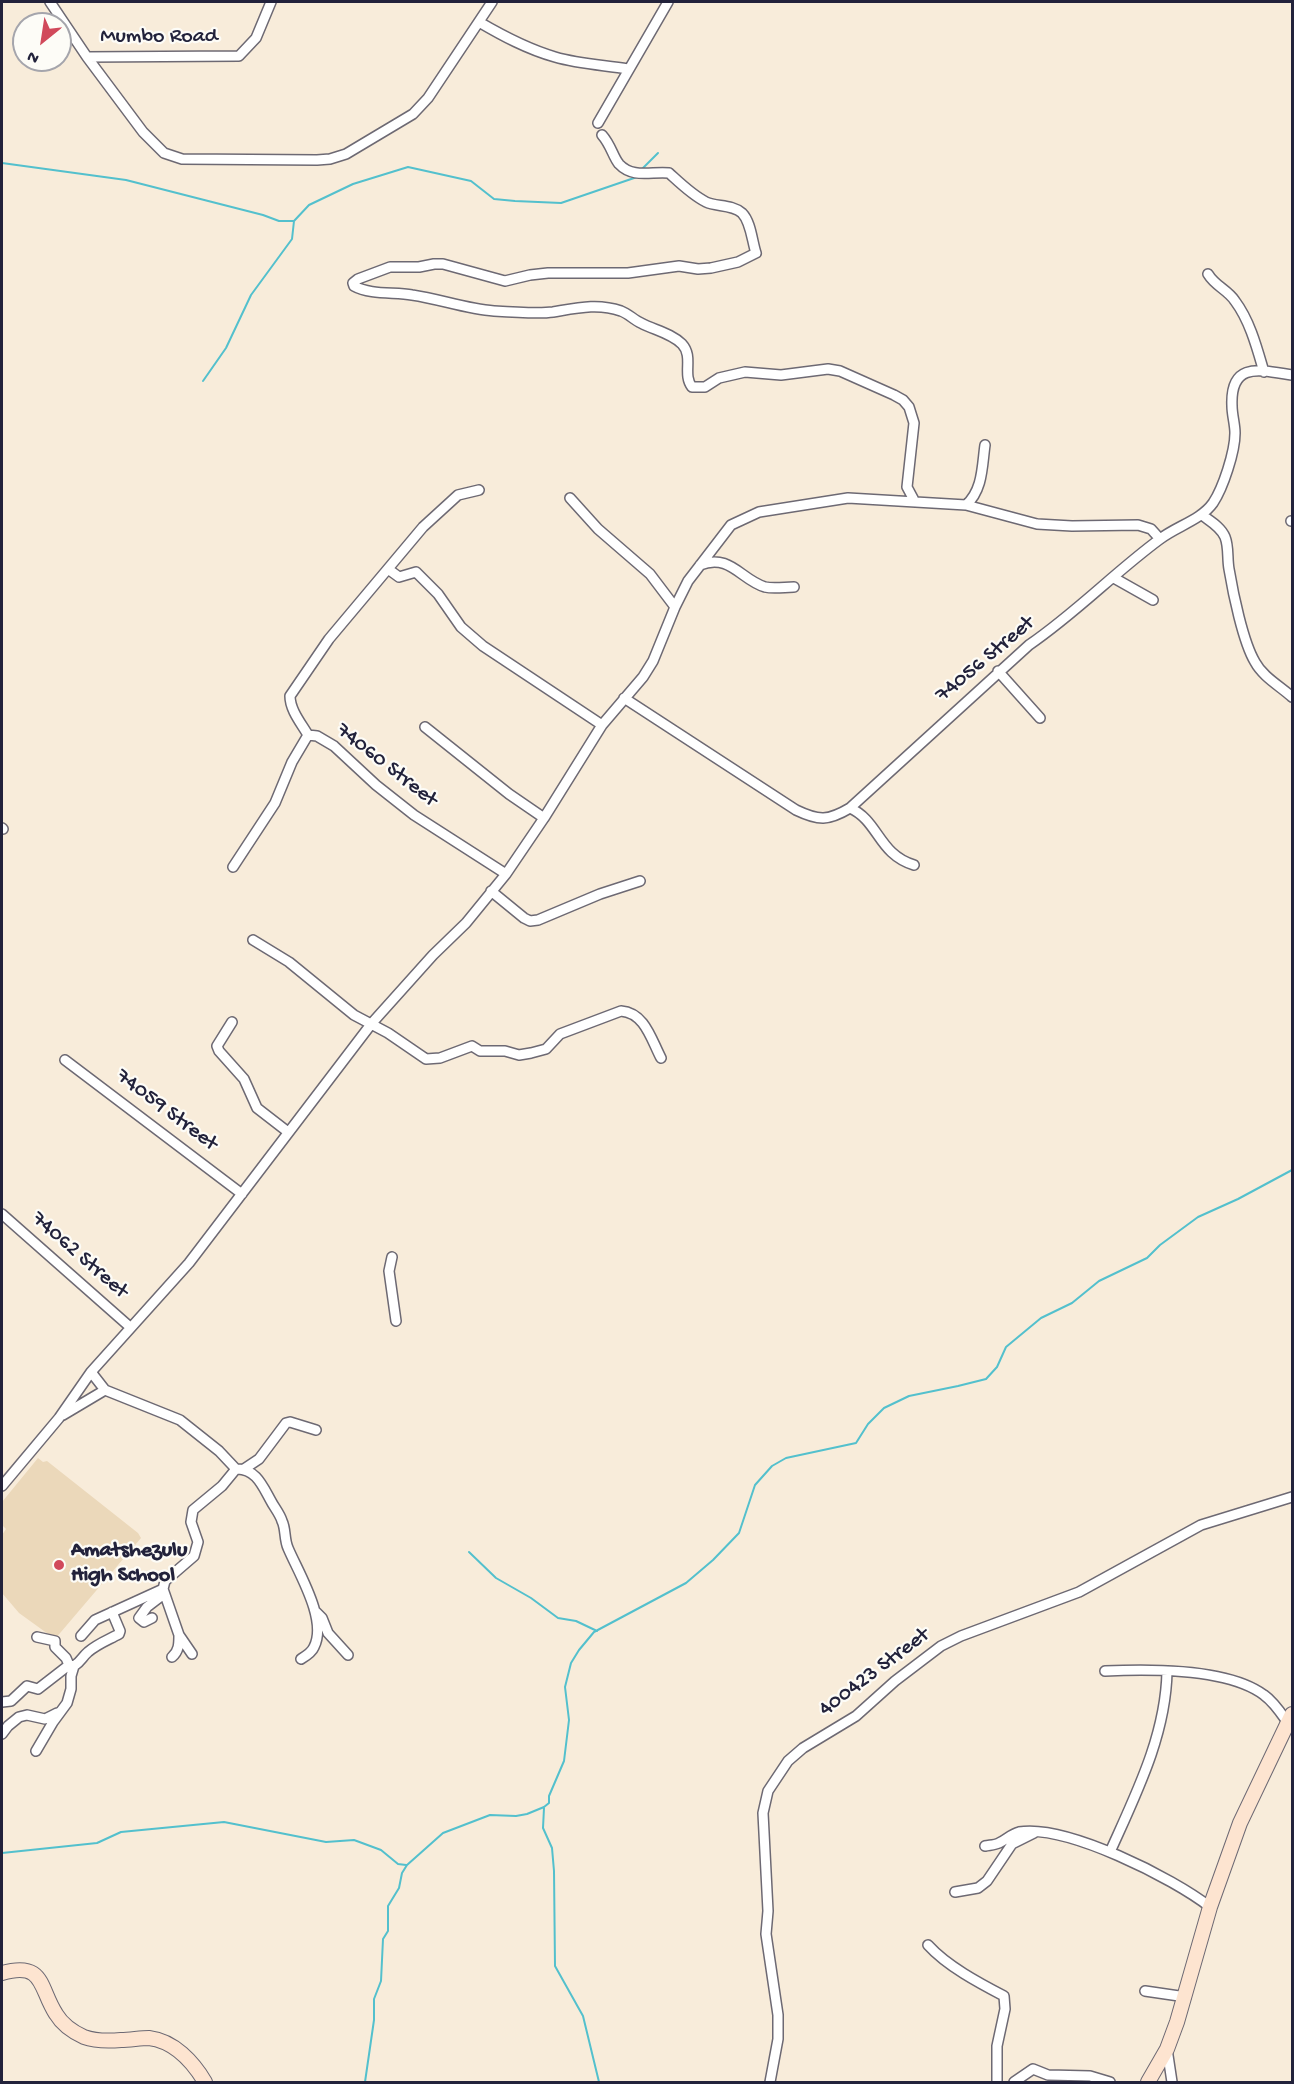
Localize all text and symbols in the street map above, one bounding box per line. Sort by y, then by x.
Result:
north arrow [12,12,72,72]
street label: Mumbo Road [100,25,218,51]
text: N [24,45,43,67]
street label: 74056 Street [931,611,1041,709]
street label: 74060 Street [330,718,442,814]
street label: 74059 Street [110,1064,222,1158]
street label: 74062 Street [25,1207,133,1305]
place label: Amatshezulu High School [71,1539,187,1591]
marker: Amatshezulu High School [52,1558,66,1572]
street label: 400423 Street [814,1623,936,1723]

